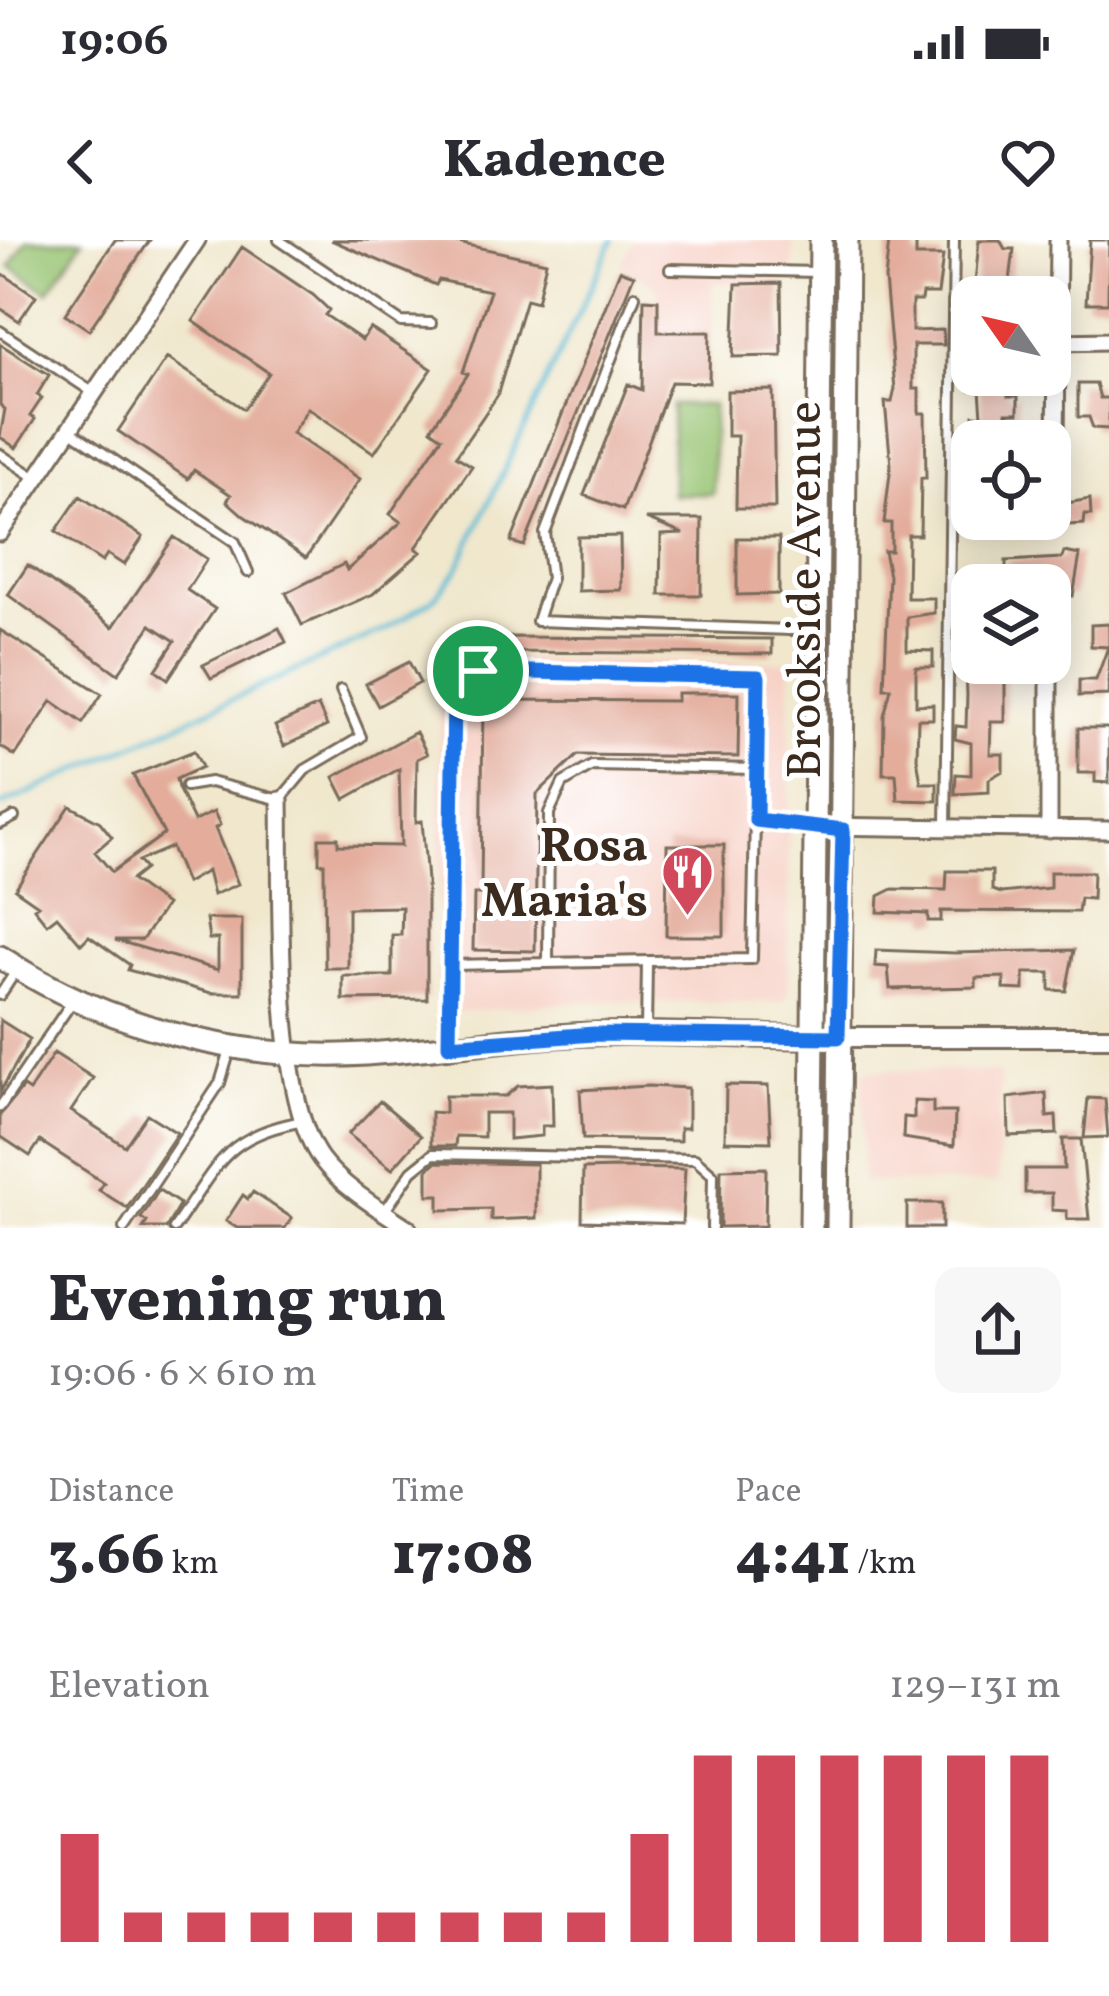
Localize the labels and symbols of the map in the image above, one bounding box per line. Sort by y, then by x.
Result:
north arrow [951,276,1071,396]
street label: Brookside Avenue [774,401,841,779]
pin [427,620,529,722]
place label: Rosa Maria's [481,815,648,937]
restaurant icon: Rosa Maria's [659,844,715,918]

